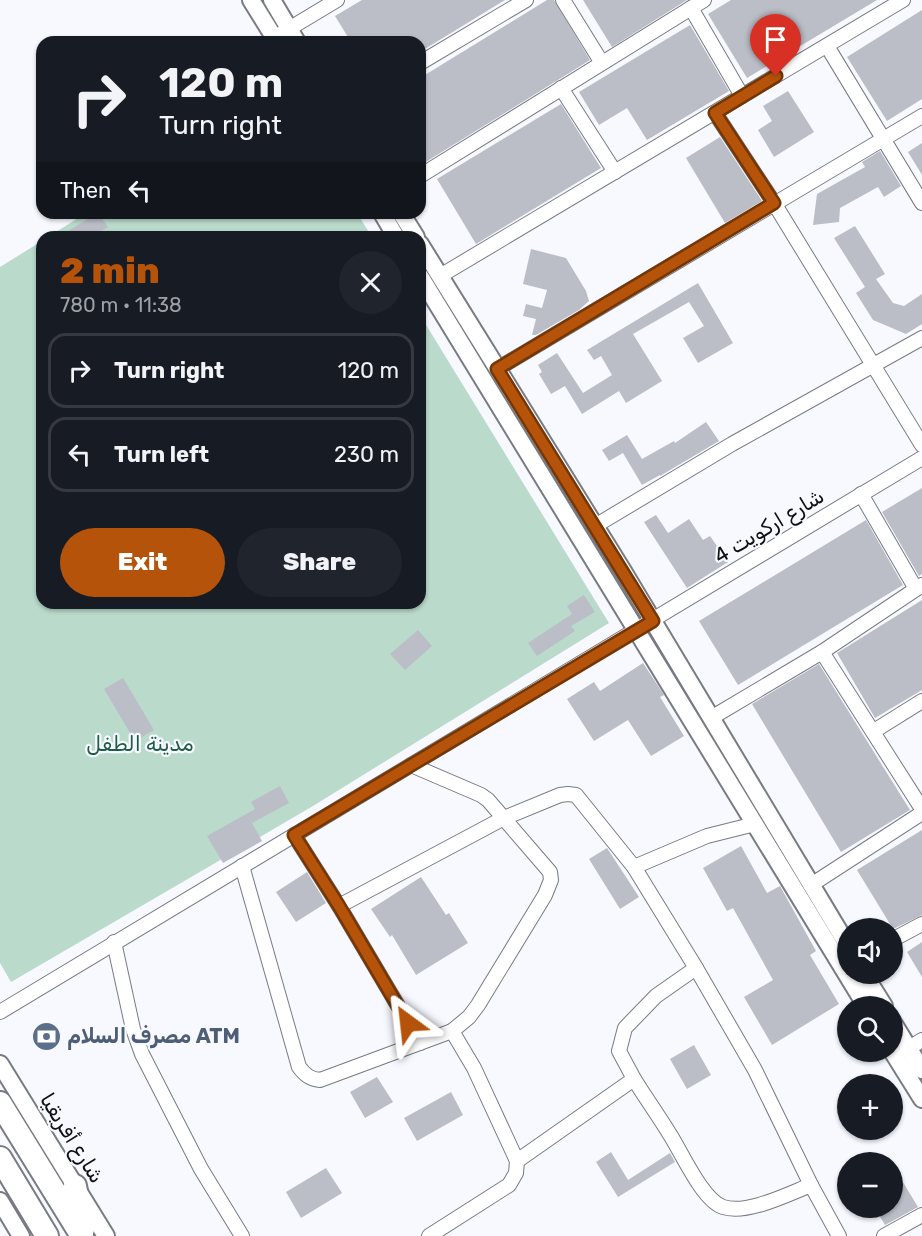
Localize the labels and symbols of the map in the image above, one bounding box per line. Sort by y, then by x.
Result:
pin [750,14,801,76]
street label: شارع اركويت 4 [709,483,829,570]
park label: مدينة الطفل [86,731,194,756]
position arrow [376,991,440,1055]
bank icon: مصرف السلام ATM [30,1020,62,1052]
place label: مصرف السلام ATM [67,1023,240,1050]
street label: شارع أفريقيا [33,1088,110,1188]

